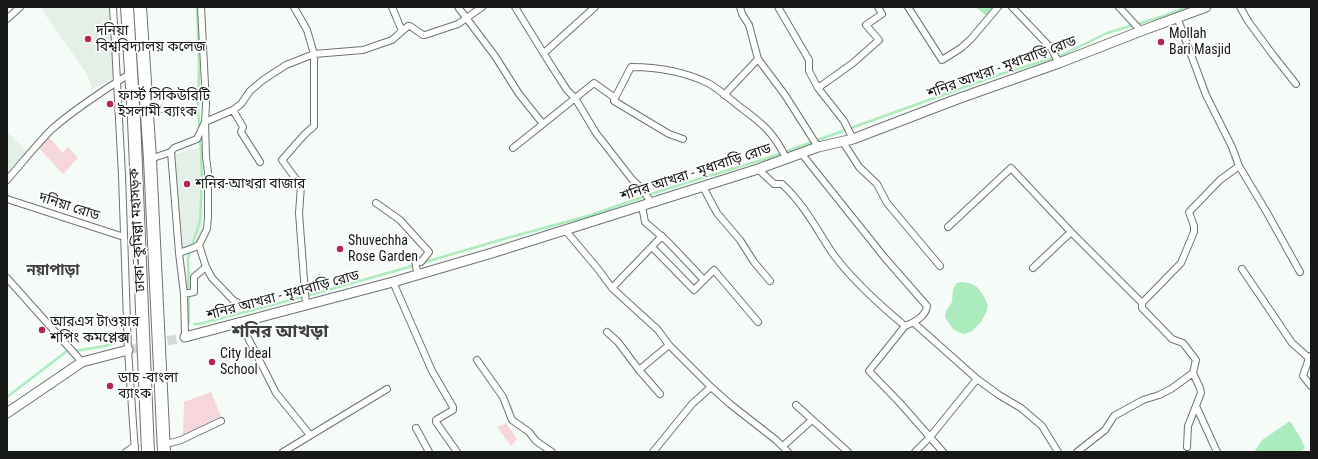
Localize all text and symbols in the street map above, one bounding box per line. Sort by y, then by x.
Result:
place label: দনিয়া বিশ্ববিদ্যালয় কলেজ [96,23,206,56]
place label: Mollah Bari Masjid [1169,26,1231,58]
street label: শনির আখরা - মৃধাবাড়ি রোড [925,33,1079,103]
marker: দনিয়া বিশ্ববিদ্যালয় কলেজ [83,34,93,44]
marker: Mollah Bari Masjid [1156,37,1166,47]
place label: ফার্স্ট সিকিউরিটি ইসলামী ব্যাংক [118,88,210,120]
marker: ফার্স্ট সিকিউরিটি ইসলামী ব্যাংক [105,99,115,109]
street label: শনির আখরা - মৃধাবাড়ি রোড [619,141,773,205]
street label: ঢাকা–কুমিল্লা মহাসড়ক [126,168,150,292]
place label: শনির-আখরা বাজার [195,176,305,192]
marker: শনির-আখরা বাজার [182,179,192,189]
street label: দনিয়া রোড [37,189,101,225]
place label: Shuvechha Rose Garden [348,233,418,266]
marker: Shuvechha Rose Garden [335,244,345,254]
district label: নয়াপাড়া [26,262,80,280]
street label: শনির আখরা - মৃধাবাড়ি রোড [205,268,361,324]
place label: আরএস টাওয়ার শপিং কমপ্লেক্স [50,314,139,346]
district label: শনির আখড়া [232,321,328,343]
marker: আরএস টাওয়ার শপিং কমপ্লেক্স [37,325,47,335]
place label: City Ideal School [220,346,271,378]
marker: City Ideal School [207,357,217,367]
place label: ডাচ -বাংলা ব্যাংক [118,370,178,402]
marker: ডাচ -বাংলা ব্যাংক [105,381,115,391]

